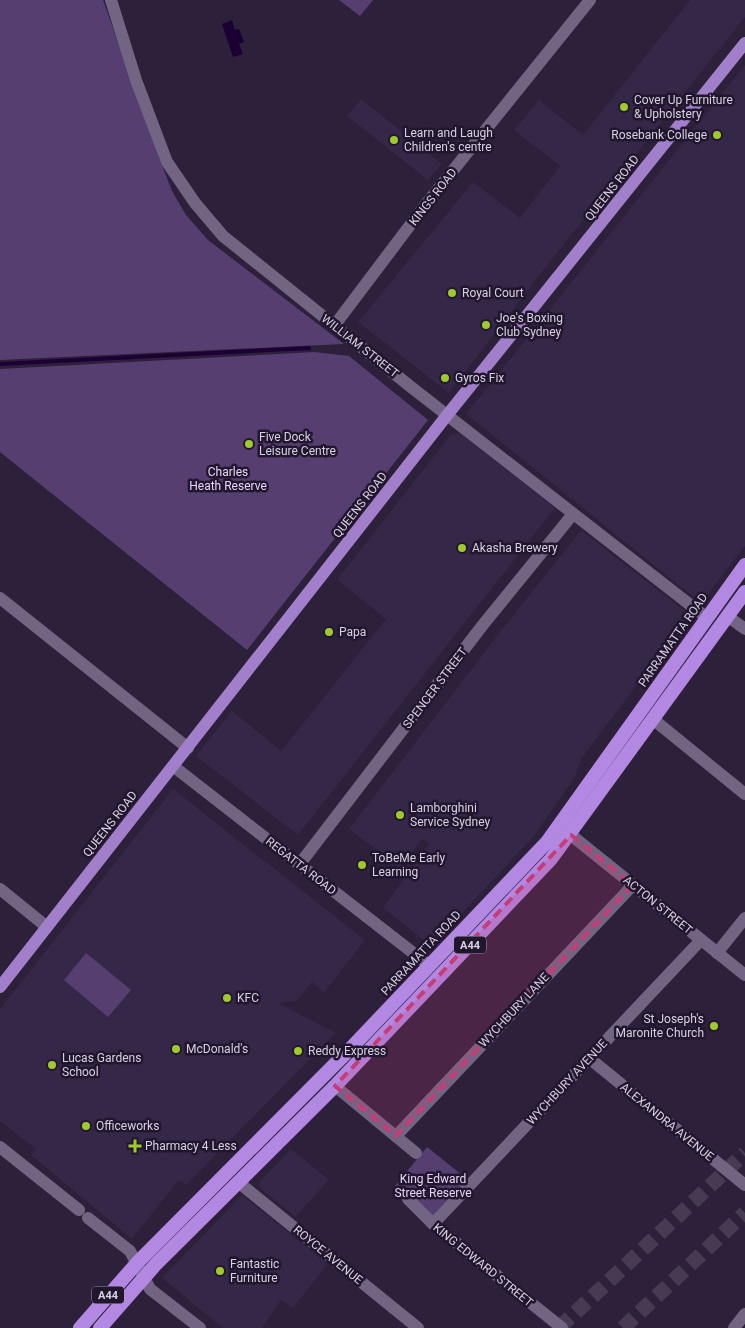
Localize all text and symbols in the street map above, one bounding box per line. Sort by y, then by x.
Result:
place label: Cover Up Furniture & Upholstery [634,93,733,121]
marker: Cover Up Furniture & Upholstery [618,101,630,113]
place label: Learn and Laugh Children's centre [404,126,493,154]
place label: Rosebank College [611,128,707,142]
marker: Rosebank College [711,129,723,141]
marker: Learn and Laugh Children's centre [388,134,400,146]
street label: QUEENS ROAD [582,152,642,224]
street label: KINGS ROAD [406,165,460,228]
place label: Royal Court [462,286,524,300]
marker: Royal Court [446,287,458,299]
place label: Joe's Boxing Club Sydney [496,311,563,339]
street label: WILLIAM STREET [319,312,401,380]
marker: Joe's Boxing Club Sydney [480,319,492,331]
place label: Gyros Fix [455,371,504,385]
marker: Gyros Fix [439,372,451,384]
place label: Five Dock Leisure Centre [259,430,336,458]
marker: Five Dock Leisure Centre [243,438,255,450]
park label: Charles Heath Reserve [189,465,267,493]
street label: QUEENS ROAD [330,469,390,541]
place label: Akasha Brewery [472,541,558,555]
marker: Akasha Brewery [456,542,468,554]
street label: PARRAMATTA ROAD [635,590,711,689]
place label: Papa [339,625,366,639]
marker: Papa [323,626,335,638]
street label: SPENCER STREET [400,645,470,731]
street label: QUEENS ROAD [80,788,140,860]
place label: Lamborghini Service Sydney [410,801,490,829]
marker: Lamborghini Service Sydney [394,809,406,821]
street label: REGATTA ROAD [263,834,339,898]
place label: ToBeMe Early Learning [372,851,445,879]
marker: ToBeMe Early Learning [356,859,368,871]
street label: ACTON STREET [621,873,695,937]
street label: PARRAMATTA ROAD [378,908,464,998]
road number: A44 [454,936,486,954]
street label: WYCHBURY LANE [476,970,552,1050]
place label: KFC [237,991,259,1005]
marker: KFC [221,992,233,1004]
place label: St Joseph's Maronite Church [616,1012,704,1040]
marker: St Joseph's Maronite Church [708,1020,720,1032]
street label: WYCHBURY AVENUE [524,1036,610,1128]
place label: McDonald's [186,1042,248,1056]
marker: McDonald's [170,1043,182,1055]
place label: Reddy Express [308,1044,386,1058]
marker: Reddy Express [292,1045,304,1057]
place label: Lucas Gardens School [62,1051,141,1079]
marker: Lucas Gardens School [46,1059,58,1071]
street label: ALEXANDRA AVENUE [618,1080,717,1164]
place label: Officeworks [96,1119,159,1133]
marker: Officeworks [80,1120,92,1132]
place label: Pharmacy 4 Less [145,1139,237,1153]
marker: Pharmacy 4 Less [129,1140,141,1152]
park label: King Edward Street Reserve [394,1172,472,1200]
street label: KING EDWARD STREET [430,1220,536,1310]
street label: ROYCE AVENUE [291,1223,366,1287]
place label: Fantastic Furniture [230,1257,279,1285]
marker: Fantastic Furniture [214,1265,226,1277]
road number: A44 [92,1286,124,1304]

